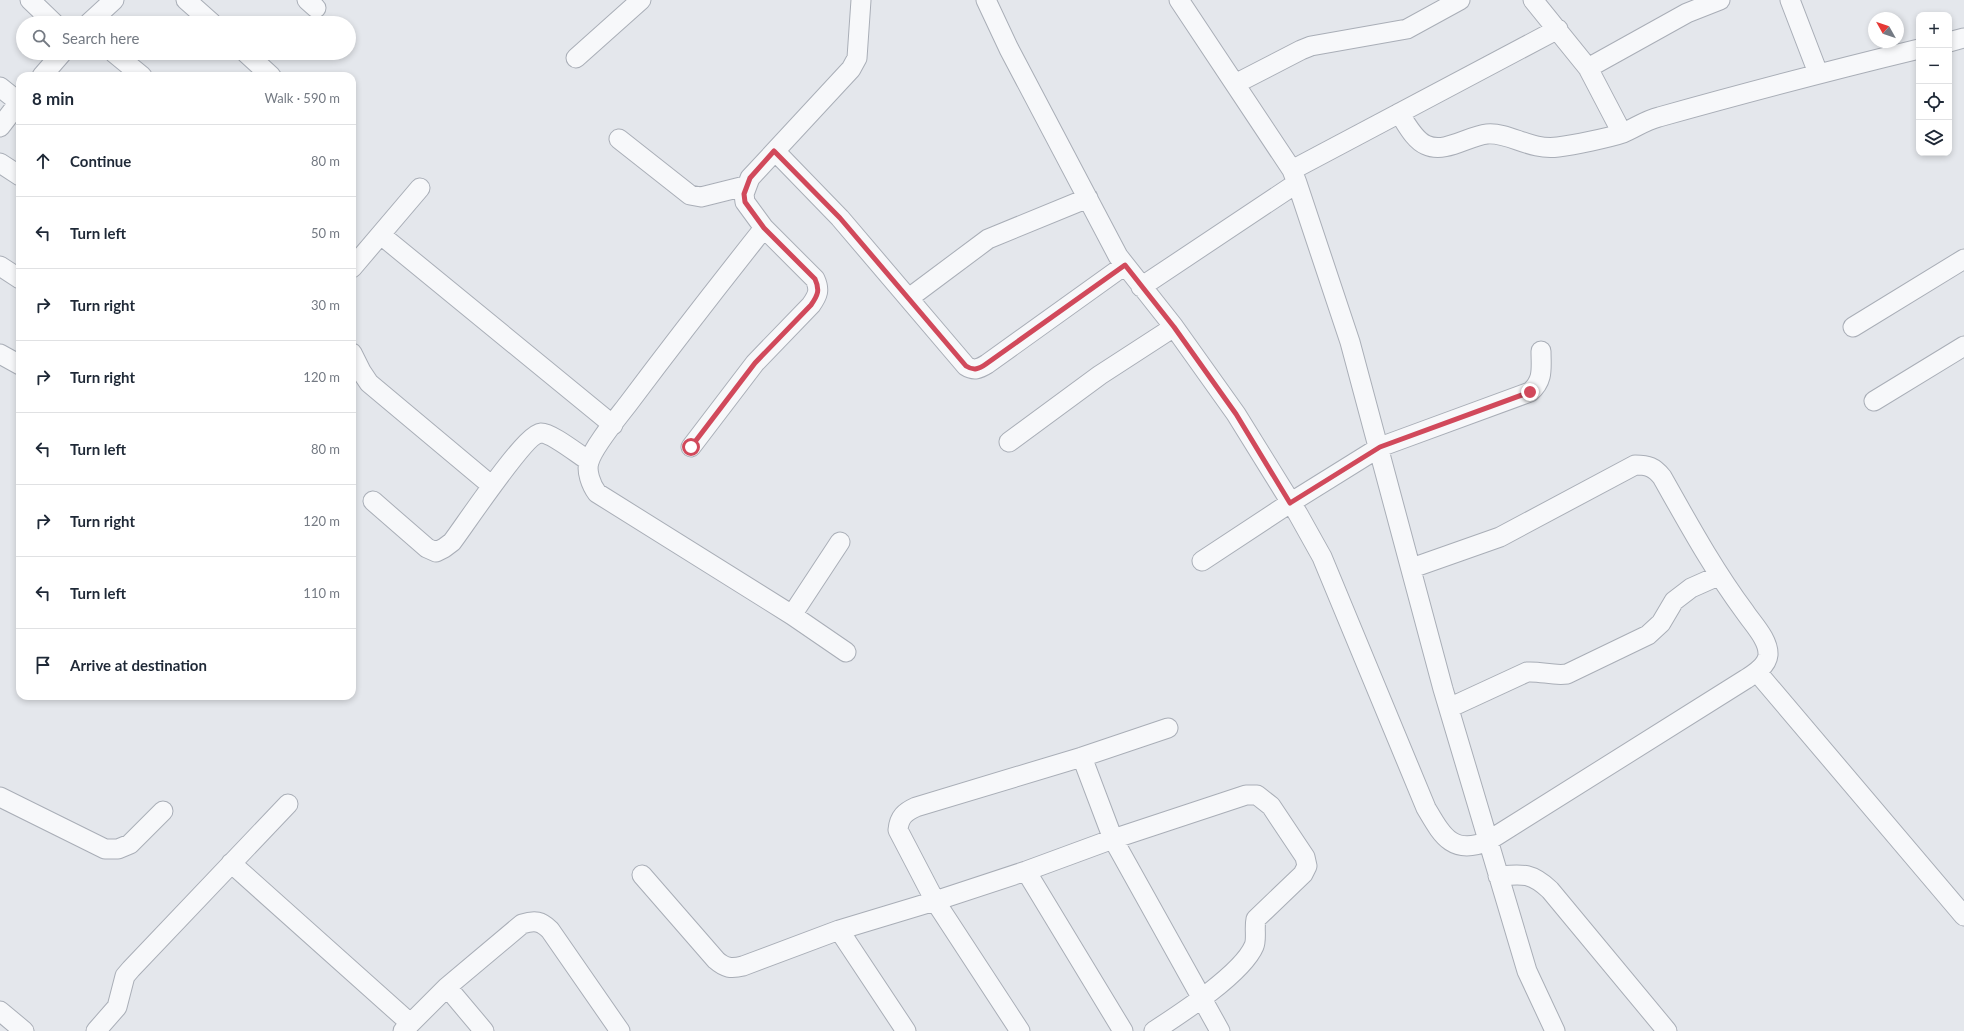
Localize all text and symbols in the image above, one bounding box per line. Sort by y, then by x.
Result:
north arrow [1868,12,1904,48]
map controls [1916,12,1952,156]
button: + [1916,12,1952,48]
search box [16,16,356,60]
icon: search [30,27,52,49]
text: Search here [62,29,139,47]
button: − [1916,48,1952,84]
button: locate [1916,84,1952,120]
text: 8 min [32,88,74,109]
text: Walk · 590 m [264,90,340,106]
button: layers [1916,120,1952,156]
icon: ahead [32,150,54,172]
text: Continue [70,152,131,170]
text: 80 m [311,153,340,169]
icon: left [32,222,54,244]
text: Turn left [70,224,126,242]
text: 50 m [311,225,340,241]
icon: right [32,294,54,316]
text: Turn right [70,296,135,314]
text: 30 m [311,297,340,313]
icon: right [32,366,54,388]
text: Turn right [70,368,135,386]
text: 120 m [303,369,340,385]
route end [1521,383,1539,401]
icon: left [32,438,54,460]
route start [682,438,700,456]
text: Turn left [70,440,126,458]
text: 80 m [311,441,340,457]
icon: right [32,510,54,532]
text: Turn right [70,512,135,530]
text: 120 m [303,513,340,529]
icon: left [32,582,54,604]
text: Turn left [70,584,126,602]
text: 110 m [303,585,340,601]
icon: arrive [32,654,54,676]
text: Arrive at destination [70,656,207,674]

